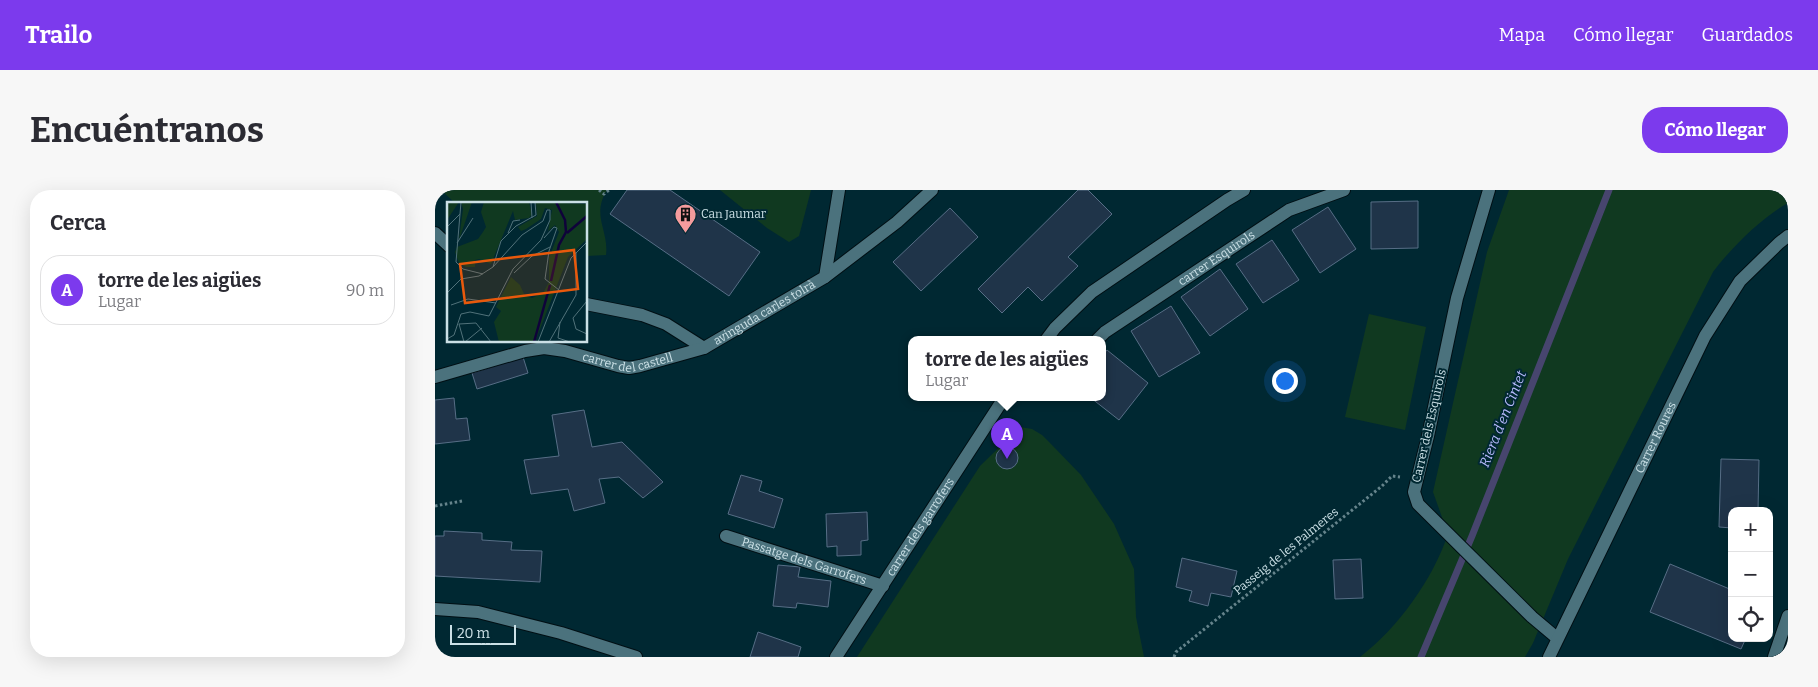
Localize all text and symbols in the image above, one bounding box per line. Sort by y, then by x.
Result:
text: Trailo [25,21,92,49]
text: Mapa [1499,24,1545,46]
text: Cómo llegar [1573,24,1674,46]
text: Guardados [1702,24,1793,46]
button: Cómo llegar [1642,107,1788,153]
text: Encuéntranos [30,109,264,151]
inset map [447,202,587,342]
building icon: Can Jaumar [673,202,697,233]
place label: Can Jaumar [701,207,767,221]
text: Cerca [50,210,106,236]
street label: carrer Esquirols [1175,228,1258,289]
text: torre de les aigües [98,269,261,292]
street label: avinguda carles tolrà [711,277,818,348]
text: A [61,281,73,300]
text: 90 m [346,281,384,300]
text: Lugar [98,292,141,311]
popup [908,336,1106,401]
text: torre de les aigües [925,348,1089,371]
street label: carrer del castell [581,349,675,375]
water label: Riera d'en Cintet [1476,367,1530,470]
your location [1272,368,1298,394]
street label: Carrer dels Esquirols [1409,368,1449,484]
text: Lugar [925,371,968,390]
street label: Carrer Roures [1632,399,1679,476]
pin: A [991,418,1023,459]
street label: carrer dels garrofers [883,475,957,579]
street label: Passeig de les Palmeres [1231,504,1341,598]
map controls [1728,507,1773,642]
button: + [1728,507,1773,552]
street label: Passatge dels Garrofers [740,534,869,587]
button: − [1728,552,1773,597]
button: locate [1728,597,1773,642]
scale bar [450,622,516,645]
text: 20 m [457,625,490,642]

